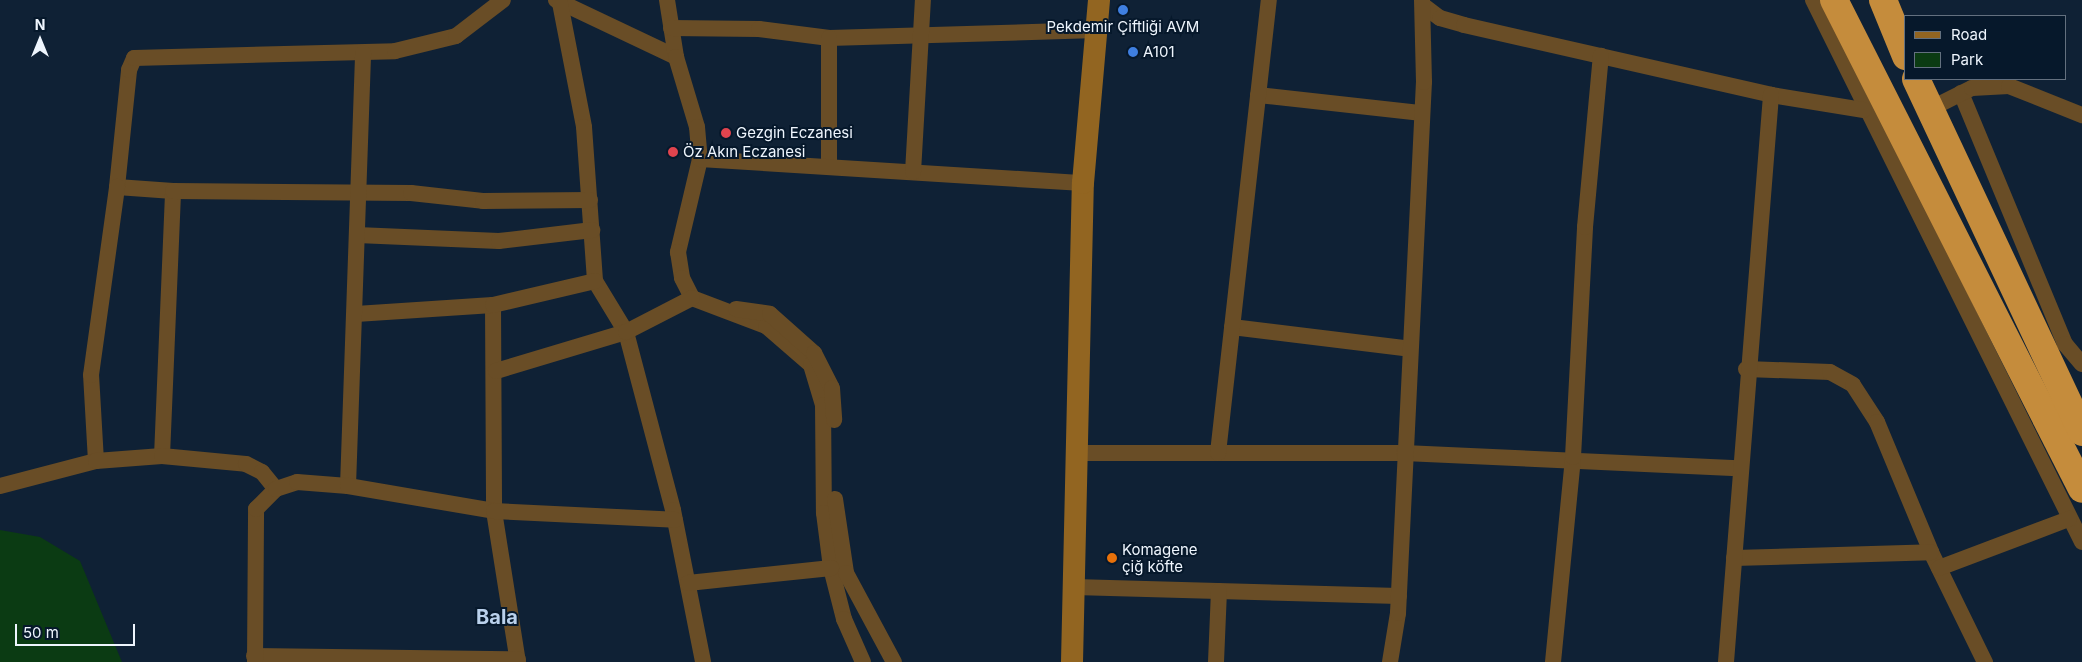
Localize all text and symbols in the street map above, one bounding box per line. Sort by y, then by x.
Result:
marker: Pekdemir Çiftliği AVM [1117,4,1129,16]
north arrow [15,15,65,65]
legend [1904,15,2067,80]
text: N [35,16,45,33]
place label: Pekdemir Çiftliği AVM [1047,18,1199,36]
text: Road [1951,25,1987,44]
place label: A101 [1143,43,1175,61]
marker: A101 [1127,46,1139,58]
text: Park [1951,50,1983,69]
place label: Gezgin Eczanesi [736,124,853,142]
marker: Gezgin Eczanesi [720,127,732,139]
place label: Öz Akın Eczanesi [683,143,805,161]
marker: Öz Akın Eczanesi [667,146,679,158]
place label: Komagene çiğ köfte [1122,540,1198,575]
marker: Komagene çiğ köfte [1106,552,1118,564]
district label: Bala [476,605,518,629]
scale bar [18,614,138,646]
text: 50 m [23,623,59,642]

